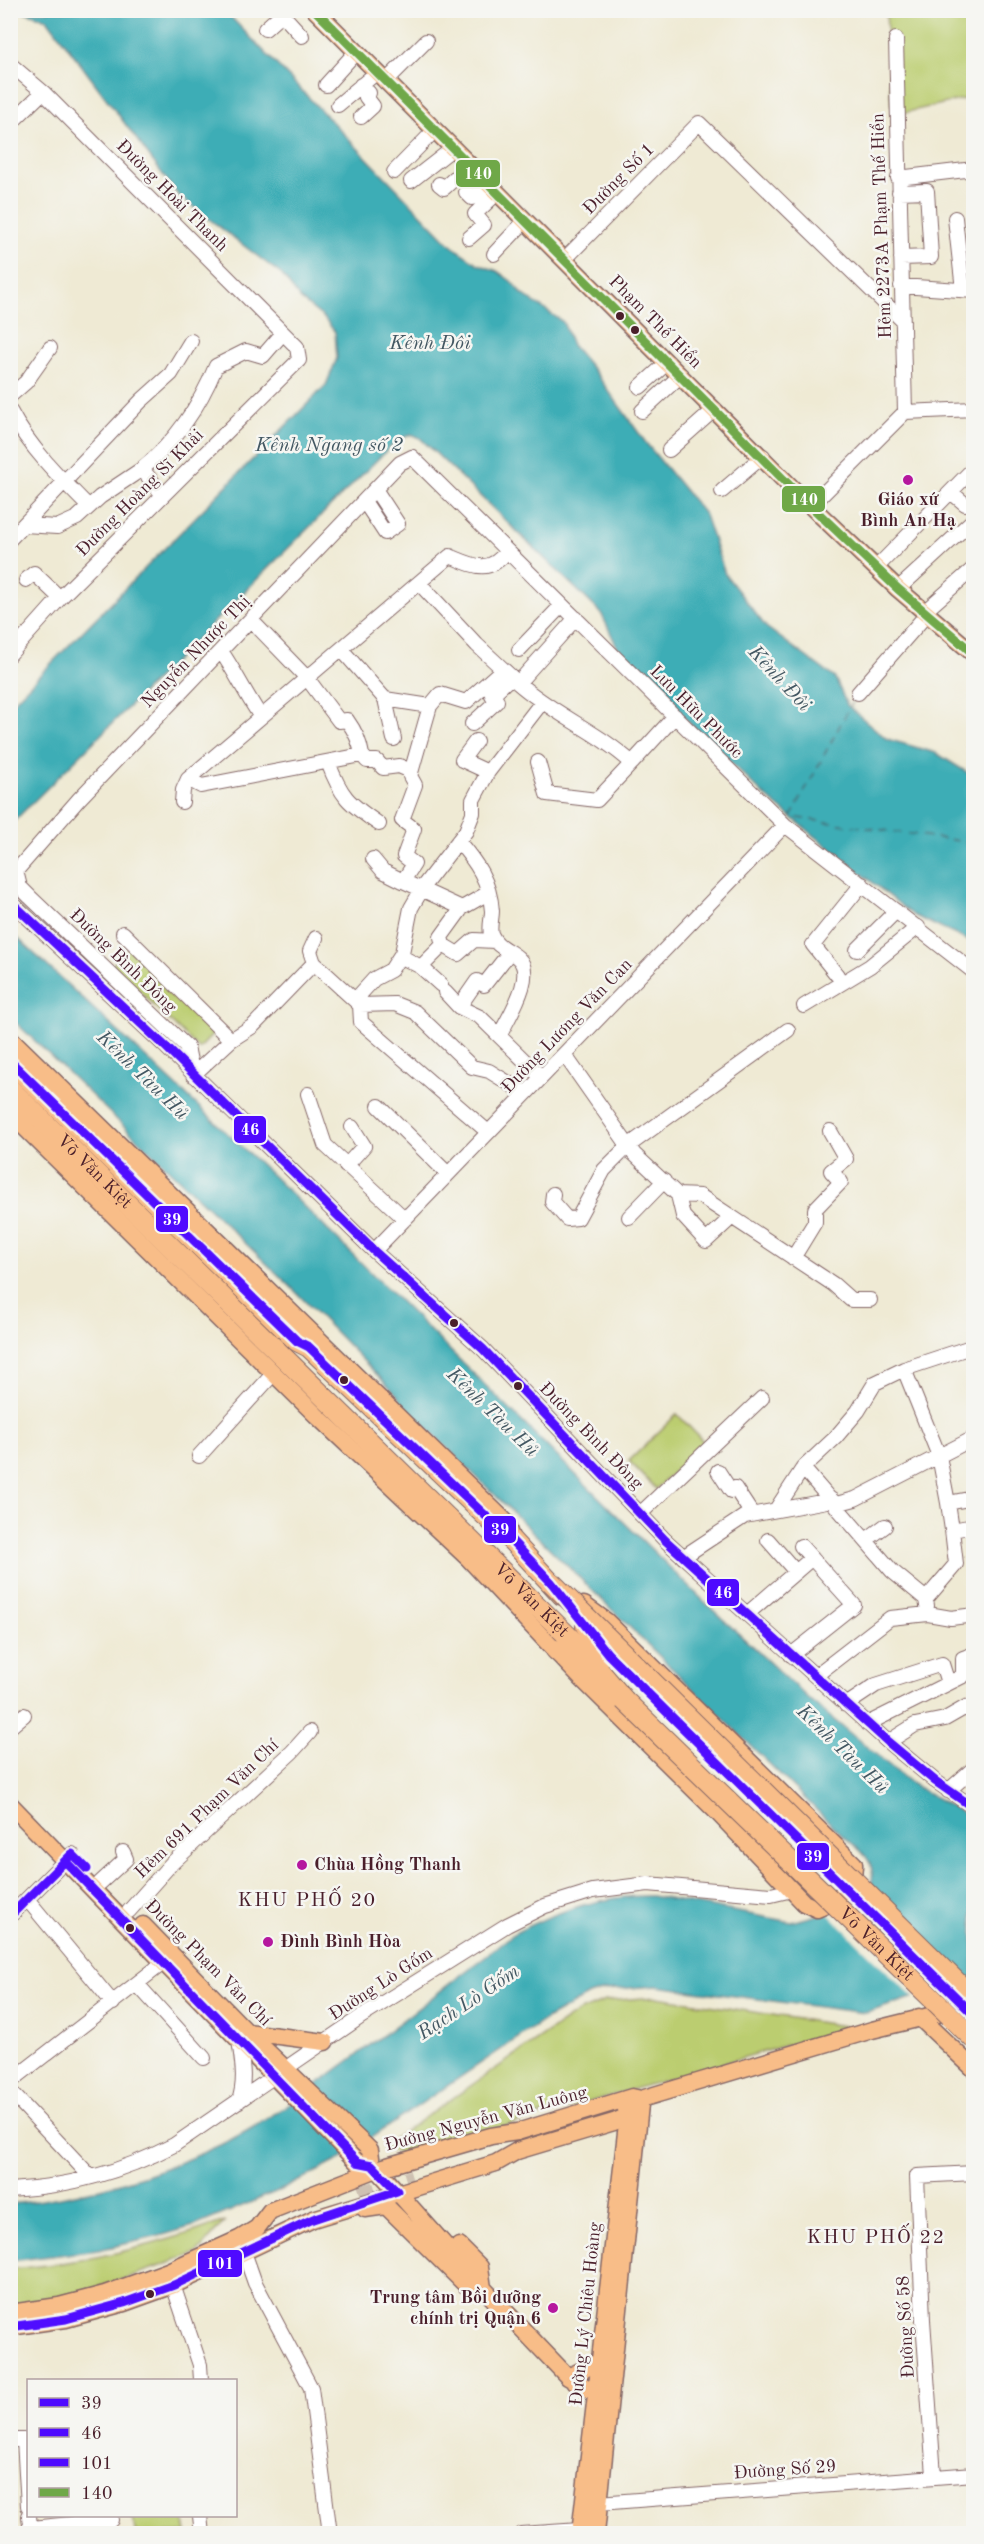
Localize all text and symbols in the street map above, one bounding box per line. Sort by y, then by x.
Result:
street label: Hẻm 2273A Phạm Thế Hiển [867,113,895,339]
street label: Đường Hoài Thanh [113,137,231,255]
street label: Đường Số 1 [579,139,658,218]
line badge: 140 [455,159,501,188]
text: 140 [464,167,492,183]
street label: Phạm Thế Hiển [605,271,707,372]
unlabelled marker [614,310,626,322]
unlabelled marker [629,324,641,336]
water label: Kênh Đôi [388,334,471,354]
street label: Đường Hoàng Sĩ Khải [73,426,207,560]
water label: Kênh Ngang số 2 [254,436,403,456]
marker: Giáo xứ Bình An Hạ [901,473,915,487]
line badge: 140 [781,485,826,513]
place label: Giáo xứ Bình An Hạ [860,491,956,530]
text: 140 [790,493,818,509]
street label: Nguyễn Nhược Thị [137,591,254,712]
water label: Kênh Đôi [743,642,814,716]
street label: Lưu Hữu Phước [646,662,746,762]
street label: Đường Bình Đông [66,906,180,1017]
street label: Đường Lương Văn Can [498,955,636,1097]
water label: Kênh Tàu Hủ [92,1027,192,1124]
line badge: 46 [233,1115,267,1144]
text: 46 [241,1123,259,1139]
street label: Võ Văn Kiệt [53,1131,135,1212]
line badge: 39 [155,1205,189,1233]
text: 39 [163,1213,181,1229]
unlabelled marker [448,1317,460,1329]
water label: Kênh Tàu Hủ [442,1364,542,1461]
unlabelled marker [338,1374,350,1386]
street label: Đường Bình Đông [536,1379,647,1493]
unlabelled marker [512,1380,524,1392]
line badge: 39 [483,1515,517,1544]
text: 39 [491,1523,509,1539]
street label: Võ Văn Kiệt [490,1560,572,1641]
line badge: 46 [706,1578,740,1607]
text: 46 [714,1586,732,1602]
water label: Kênh Tàu Hủ [792,1701,892,1798]
street label: Hẻm 691 Phạm Văn Chí [132,1736,282,1882]
line badge: 39 [796,1842,830,1871]
text: 39 [804,1850,822,1866]
place label: Chùa Hồng Thanh [314,1853,461,1874]
marker: Chùa Hồng Thanh [295,1858,309,1872]
district label: KHU PHỐ 20 [237,1886,377,1911]
street label: Đường Phạm Văn Chí [141,1896,275,2030]
street label: Võ Văn Kiệt [835,1904,917,1985]
unlabelled marker [124,1922,136,1934]
place label: Đình Bình Hòa [280,1933,401,1951]
marker: Đình Bình Hòa [261,1935,275,1949]
street label: Đường Lò Gốm [326,1943,436,2024]
water label: Rạch Lò Gốm [414,1962,524,2045]
street label: Đường Nguyễn Văn Luông [382,2081,589,2155]
street label: Đường Lý Chiêu Hoàng [567,2221,605,2407]
district label: KHU PHỐ 22 [806,2223,946,2248]
line badge: 101 [197,2249,243,2278]
text: 101 [206,2257,234,2273]
street label: Đường Số 58 [893,2275,918,2379]
place label: Trung tâm Bồi dưỡng chính trị Quận 6 [369,2286,541,2328]
unlabelled marker [144,2288,156,2300]
marker: Trung tâm Bồi dưỡng chính trị Quận 6 [546,2301,560,2315]
legend [27,2379,237,2517]
text: 39 [81,2395,102,2413]
text: 46 [81,2425,102,2443]
text: 101 [81,2455,112,2473]
street label: Đường Số 29 [733,2456,837,2483]
text: 140 [81,2485,112,2503]

